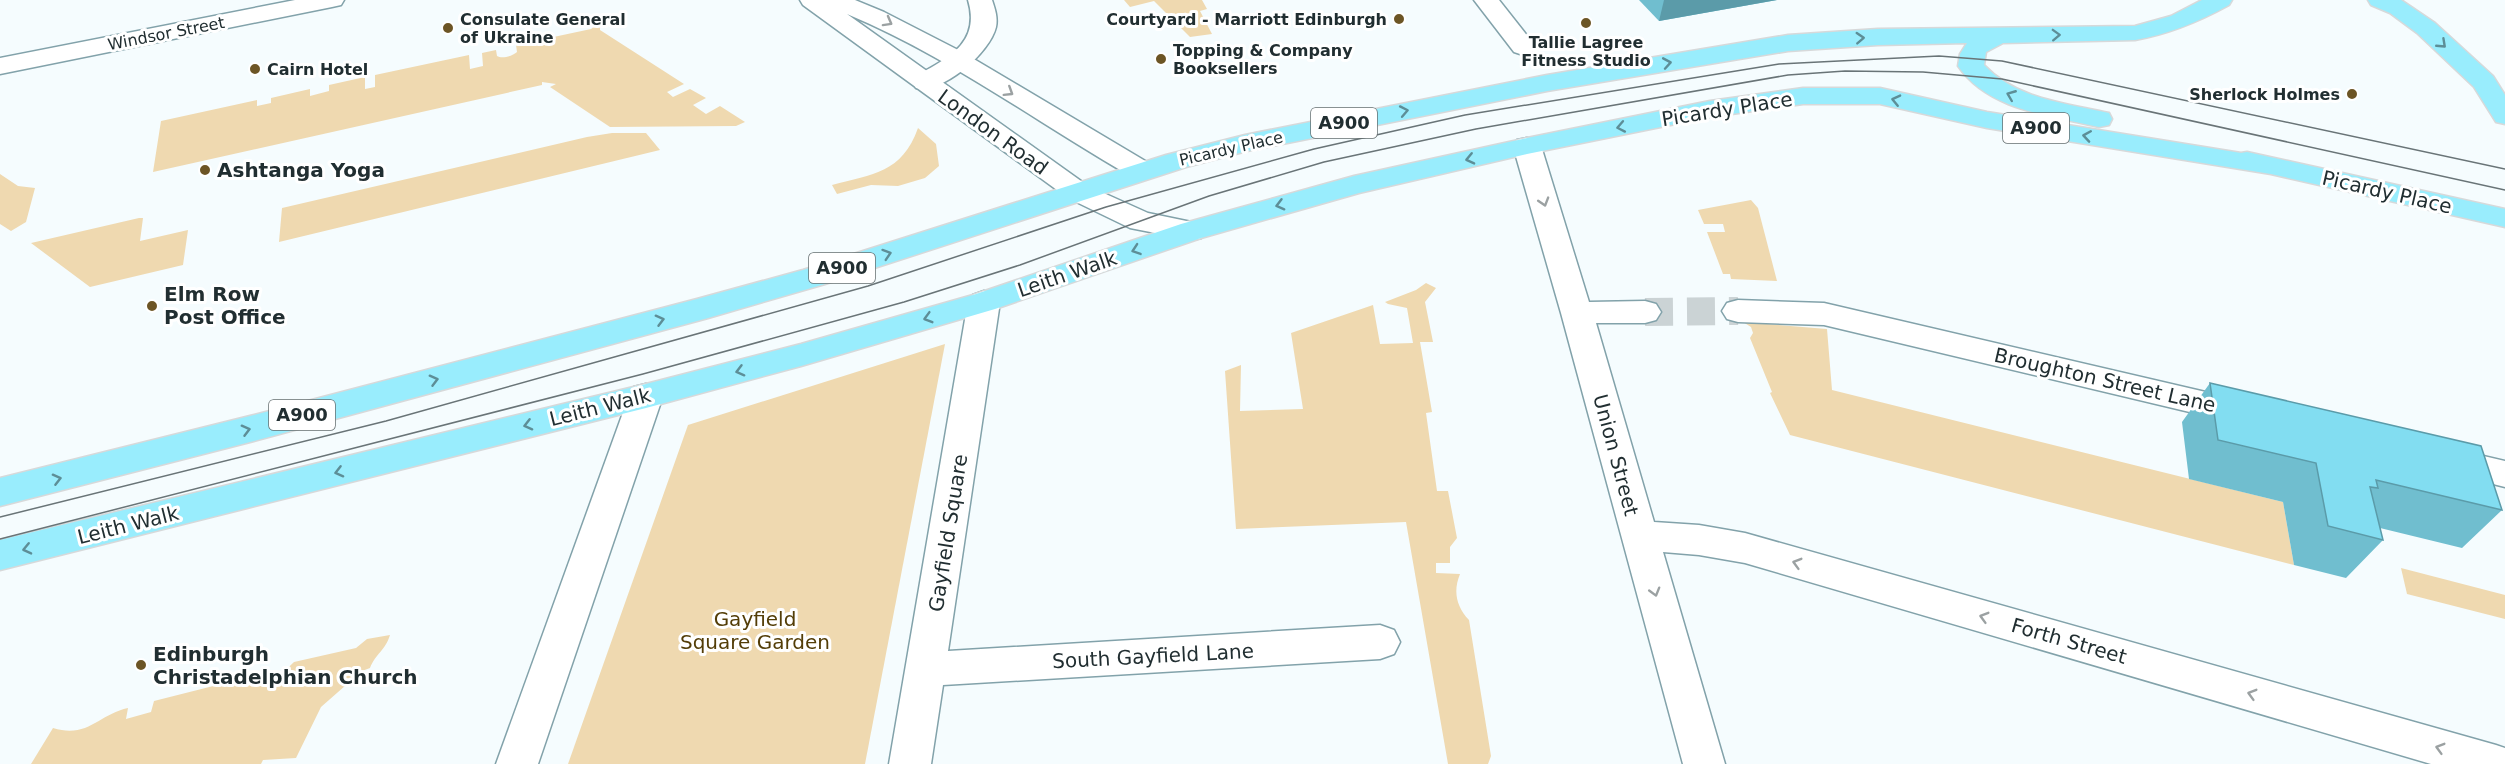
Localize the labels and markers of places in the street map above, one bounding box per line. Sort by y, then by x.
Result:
place label: Consulate General of Ukraine [460,10,626,47]
place label: Courtyard - Marriott Edinburgh [1106,10,1387,29]
marker: Courtyard - Marriott Edinburgh [1392,12,1406,26]
marker: Tallie Lagree Fitness Studio [1579,16,1593,30]
marker: Consulate General of Ukraine [441,21,455,35]
place label: Tallie Lagree Fitness Studio [1521,33,1651,70]
place label: Topping & Company Booksellers [1173,41,1353,78]
marker: Topping & Company Booksellers [1154,52,1168,66]
place label: Cairn Hotel [267,60,368,79]
marker: Cairn Hotel [248,62,262,76]
place label: Sherlock Holmes [2189,85,2340,104]
marker: Sherlock Holmes [2345,87,2359,101]
place label: Ashtanga Yoga [217,158,385,182]
marker: Ashtanga Yoga [198,163,212,177]
place label: Elm Row Post Office [164,282,286,329]
marker: Elm Row Post Office [145,299,159,313]
place label: Edinburgh Christadelphian Church [153,642,418,689]
marker: Edinburgh Christadelphian Church [134,658,148,672]

